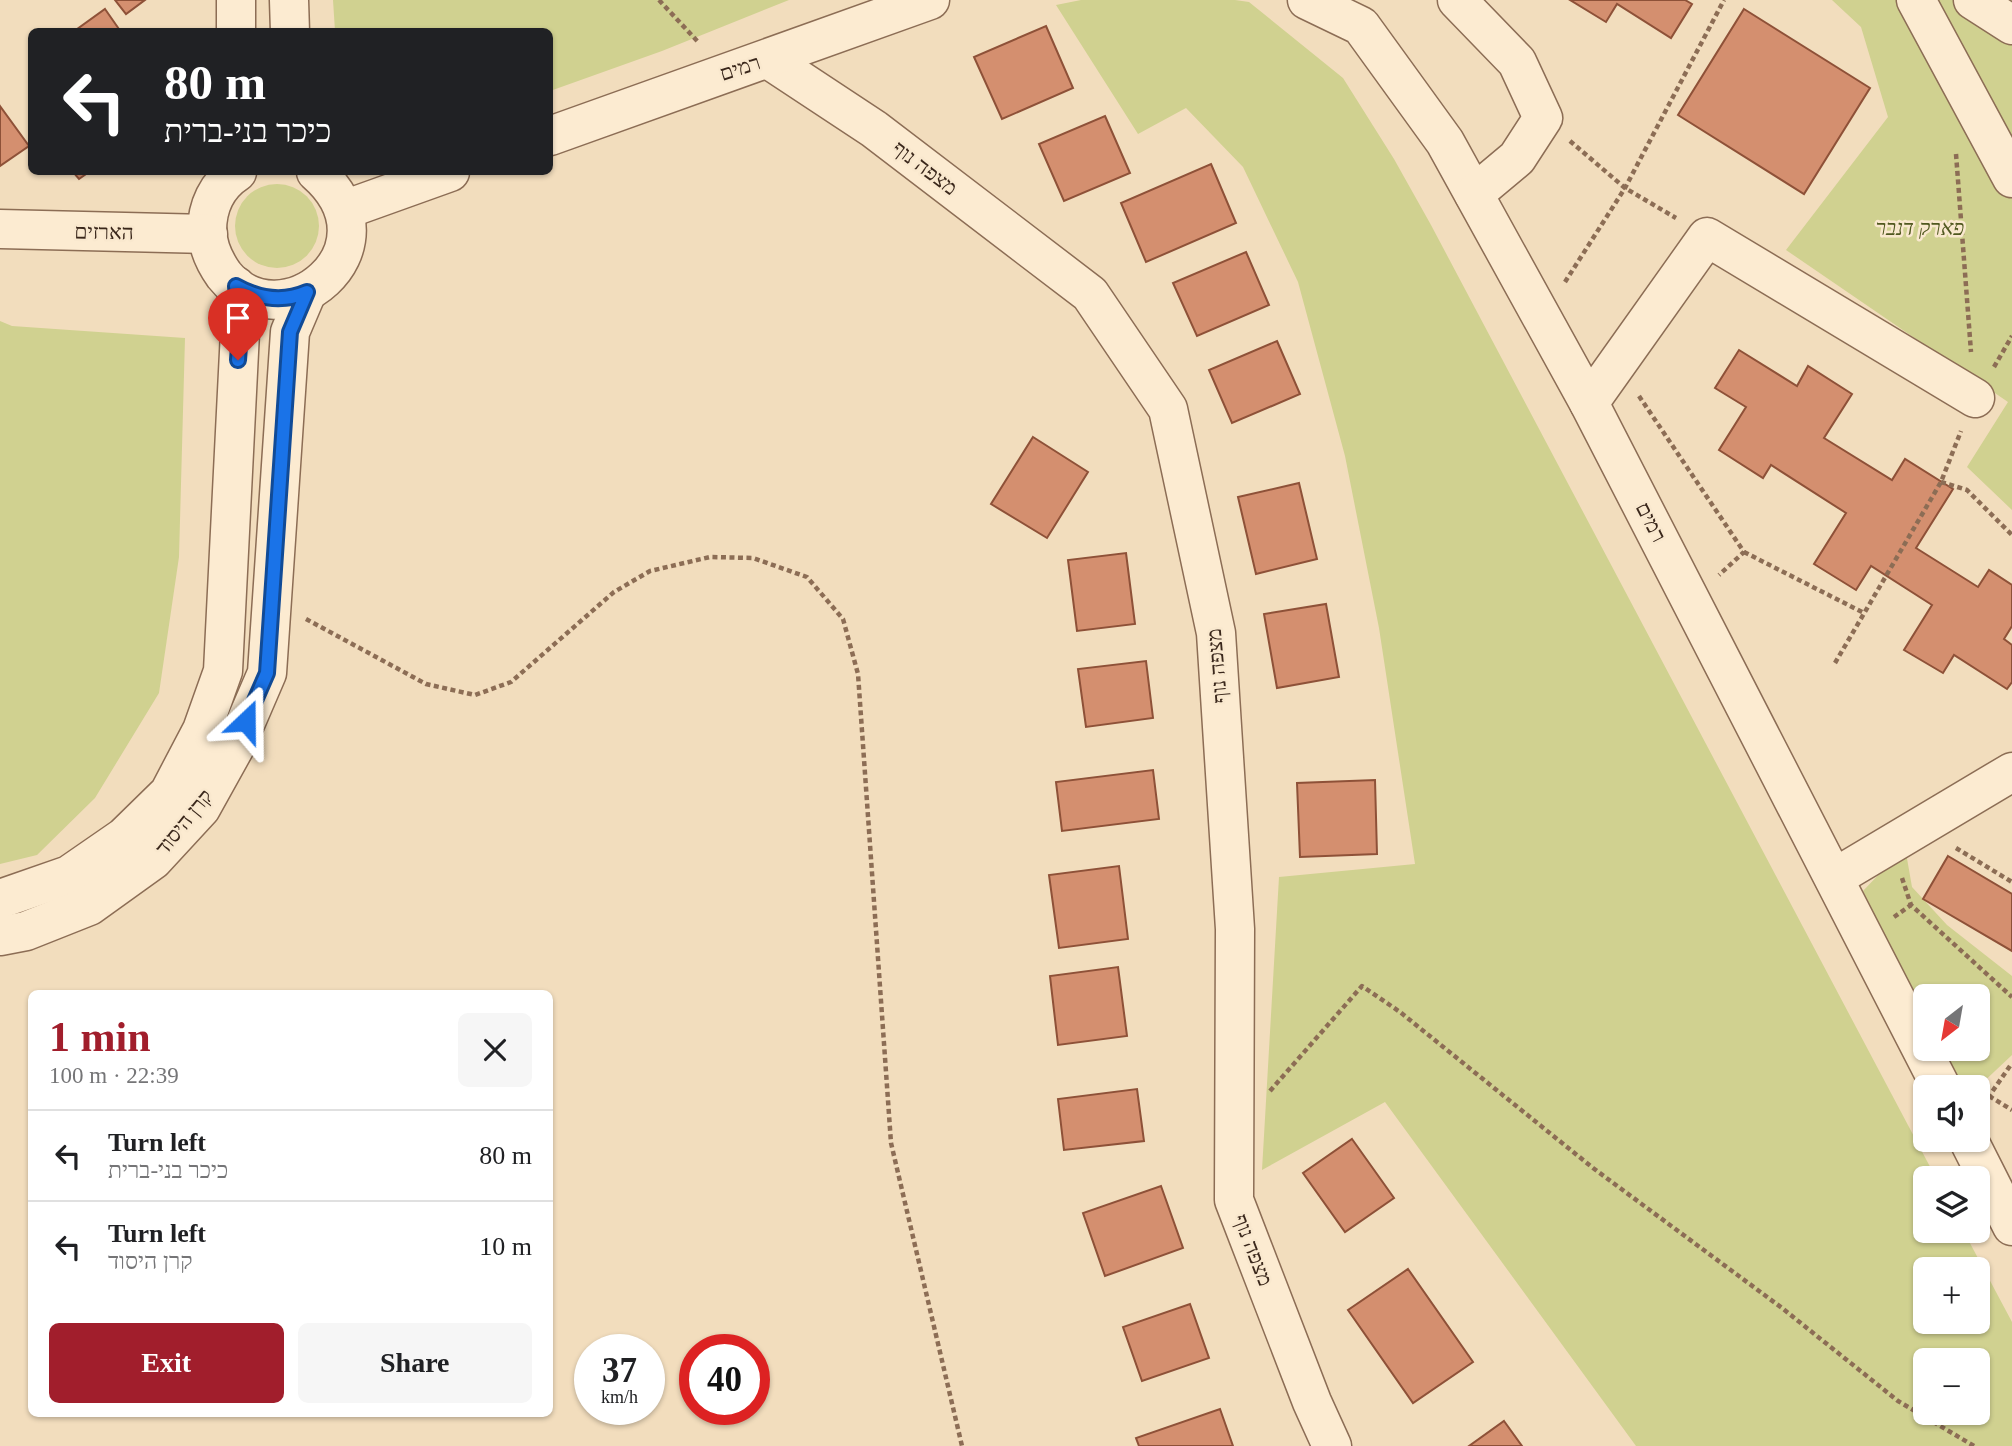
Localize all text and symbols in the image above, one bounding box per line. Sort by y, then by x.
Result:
street label: רמים [717,50,763,86]
text: 80 m [164,55,266,110]
icon: left [49,56,140,147]
text: כיכר בני-ברית [164,113,331,149]
street label: מצפה נוף [888,136,962,200]
park label: פארק דנבר [1876,216,1964,240]
street label: הארזים [74,219,134,245]
pin [208,288,268,360]
icon: arrive [219,299,257,337]
street label: רמים [1631,498,1671,546]
street label: מצפה נוף [1202,628,1232,704]
position arrow [209,684,283,758]
street label: קרן היסוד [150,784,218,860]
north arrow [1913,984,1990,1060]
map controls [1913,984,1990,1425]
button: close [458,1013,532,1087]
text: 1 min [49,1014,151,1060]
text: 100 m · 22:39 [49,1063,179,1088]
button: sound [1913,1075,1990,1152]
text: Turn left [108,1128,206,1157]
icon: left [49,1137,87,1175]
text: 80 m [479,1141,532,1170]
text: כיכר בני-ברית [108,1158,228,1183]
button: layers [1913,1166,1990,1243]
street label: מצפה נוף [1228,1211,1278,1289]
text: Turn left [108,1219,206,1248]
icon: left [49,1228,87,1266]
text: 10 m [479,1232,532,1261]
text: קרן היסוד [108,1249,193,1274]
button: + [1913,1257,1990,1334]
button: Exit [49,1323,284,1403]
button: Share [298,1323,532,1403]
speed limit sign: 40 [679,1334,770,1425]
button: − [1913,1348,1990,1425]
text: 37 [602,1351,637,1390]
text: km/h [601,1387,638,1407]

